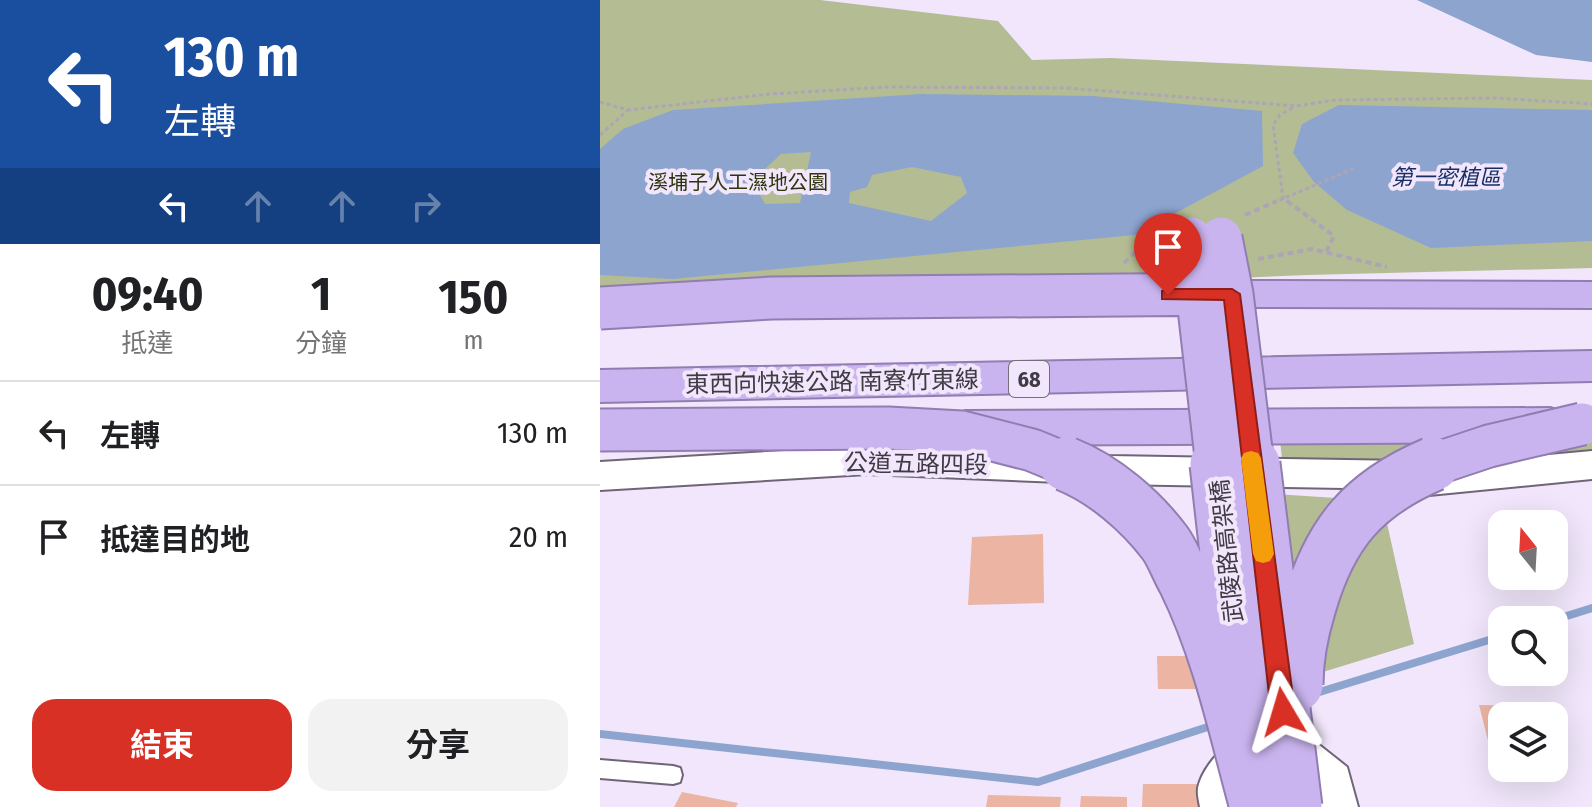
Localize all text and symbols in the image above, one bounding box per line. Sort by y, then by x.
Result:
text: 130 m [164,24,299,91]
icon: left [32,32,136,136]
text: 左轉 [164,100,236,144]
water label: 第一密植區 [1391,164,1504,191]
park label: 溪埔子人工濕地公園 [648,170,828,194]
icon: left [152,184,196,228]
icon: ahead [236,184,280,228]
icon: ahead [320,184,364,228]
icon: right [404,184,448,228]
pin [1134,213,1202,295]
icon: arrive [1146,225,1190,269]
text: 09:40 [91,265,204,323]
text: 1 [311,265,331,323]
text: 150 [438,268,509,326]
text: m [464,325,484,356]
text: 抵達 [122,328,174,359]
text: 分鐘 [295,328,347,359]
road number: 68 [1009,361,1049,397]
street label: 東西向快速公路 南寮竹東線 [685,365,979,399]
icon: left [32,411,76,455]
text: 130 m [497,415,568,451]
text: 左轉 [100,418,160,454]
street label: 公道五路四段 [844,449,988,479]
street label: 武陵路高架橋 [1206,478,1248,624]
north arrow [1488,510,1568,590]
map controls [1488,510,1568,782]
icon: arrive [32,515,76,559]
text: 20 m [509,519,568,555]
text: 抵達目的地 [100,522,250,558]
button: search [1488,606,1568,686]
position arrow [1241,670,1325,754]
button: 結束 [32,699,292,791]
button: 分享 [308,699,568,791]
button: layers [1488,702,1568,782]

